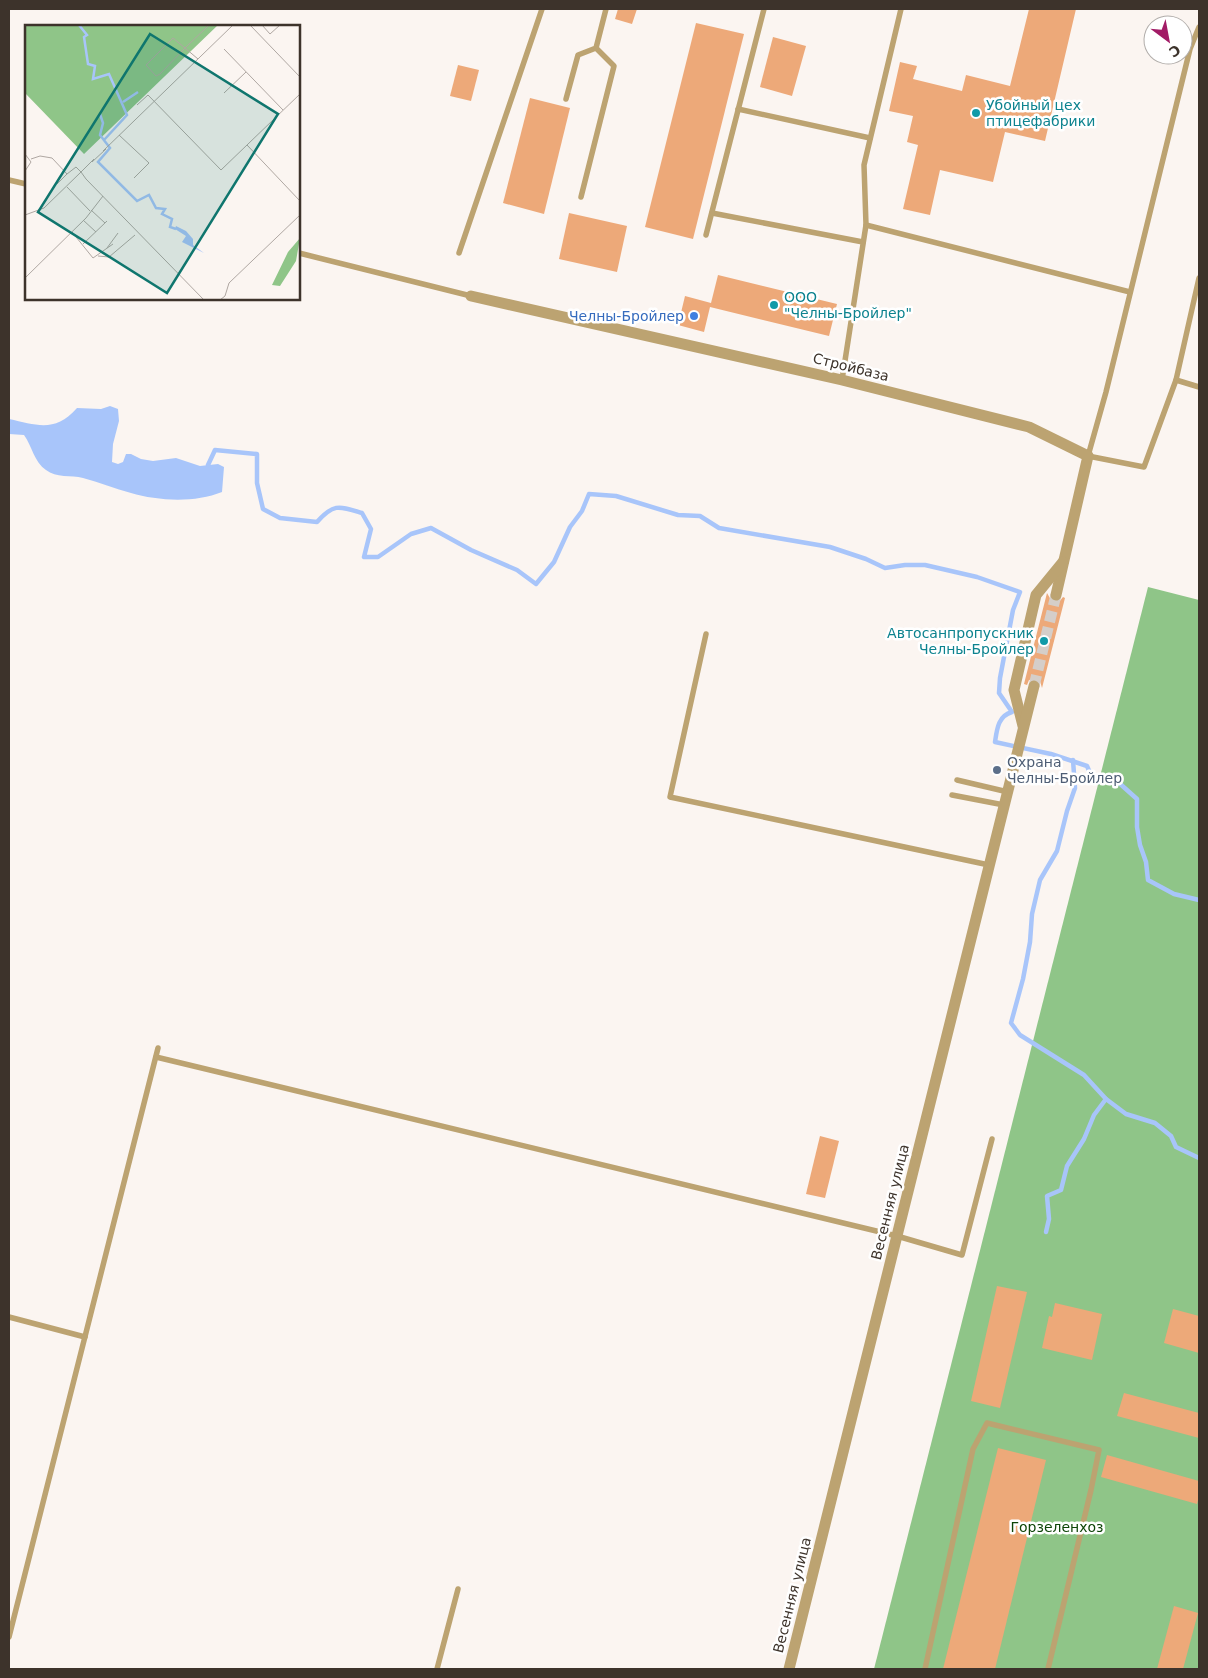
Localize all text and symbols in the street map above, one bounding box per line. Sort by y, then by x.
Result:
north arrow [1143,15,1193,65]
inset map [25,25,300,300]
text: С [1166,42,1183,61]
place label: Убойный цех птицефабрики [986,97,1095,129]
marker: Убойный цех птицефабрики [970,107,982,119]
place label: ООО "Челны-Бройлер" [784,289,912,321]
marker: ООО "Челны-Бройлер" [768,299,780,311]
place label: Челны-Бройлер [569,308,684,324]
marker: Челны-Бройлер [688,310,700,322]
street label: Стройбаза [811,350,891,384]
place label: Автосанпропускник Челны-Бройлер [887,625,1034,657]
marker: Автосанпропускник Челны-Бройлер [1038,635,1050,647]
place label: Охрана Челны-Бройлер [1007,754,1122,786]
marker: Охрана Челны-Бройлер [991,764,1003,776]
street label: Весенняя улица [868,1143,912,1261]
park label: Горзеленхоз [1010,1519,1104,1535]
street label: Весенняя улица [770,1536,814,1654]

